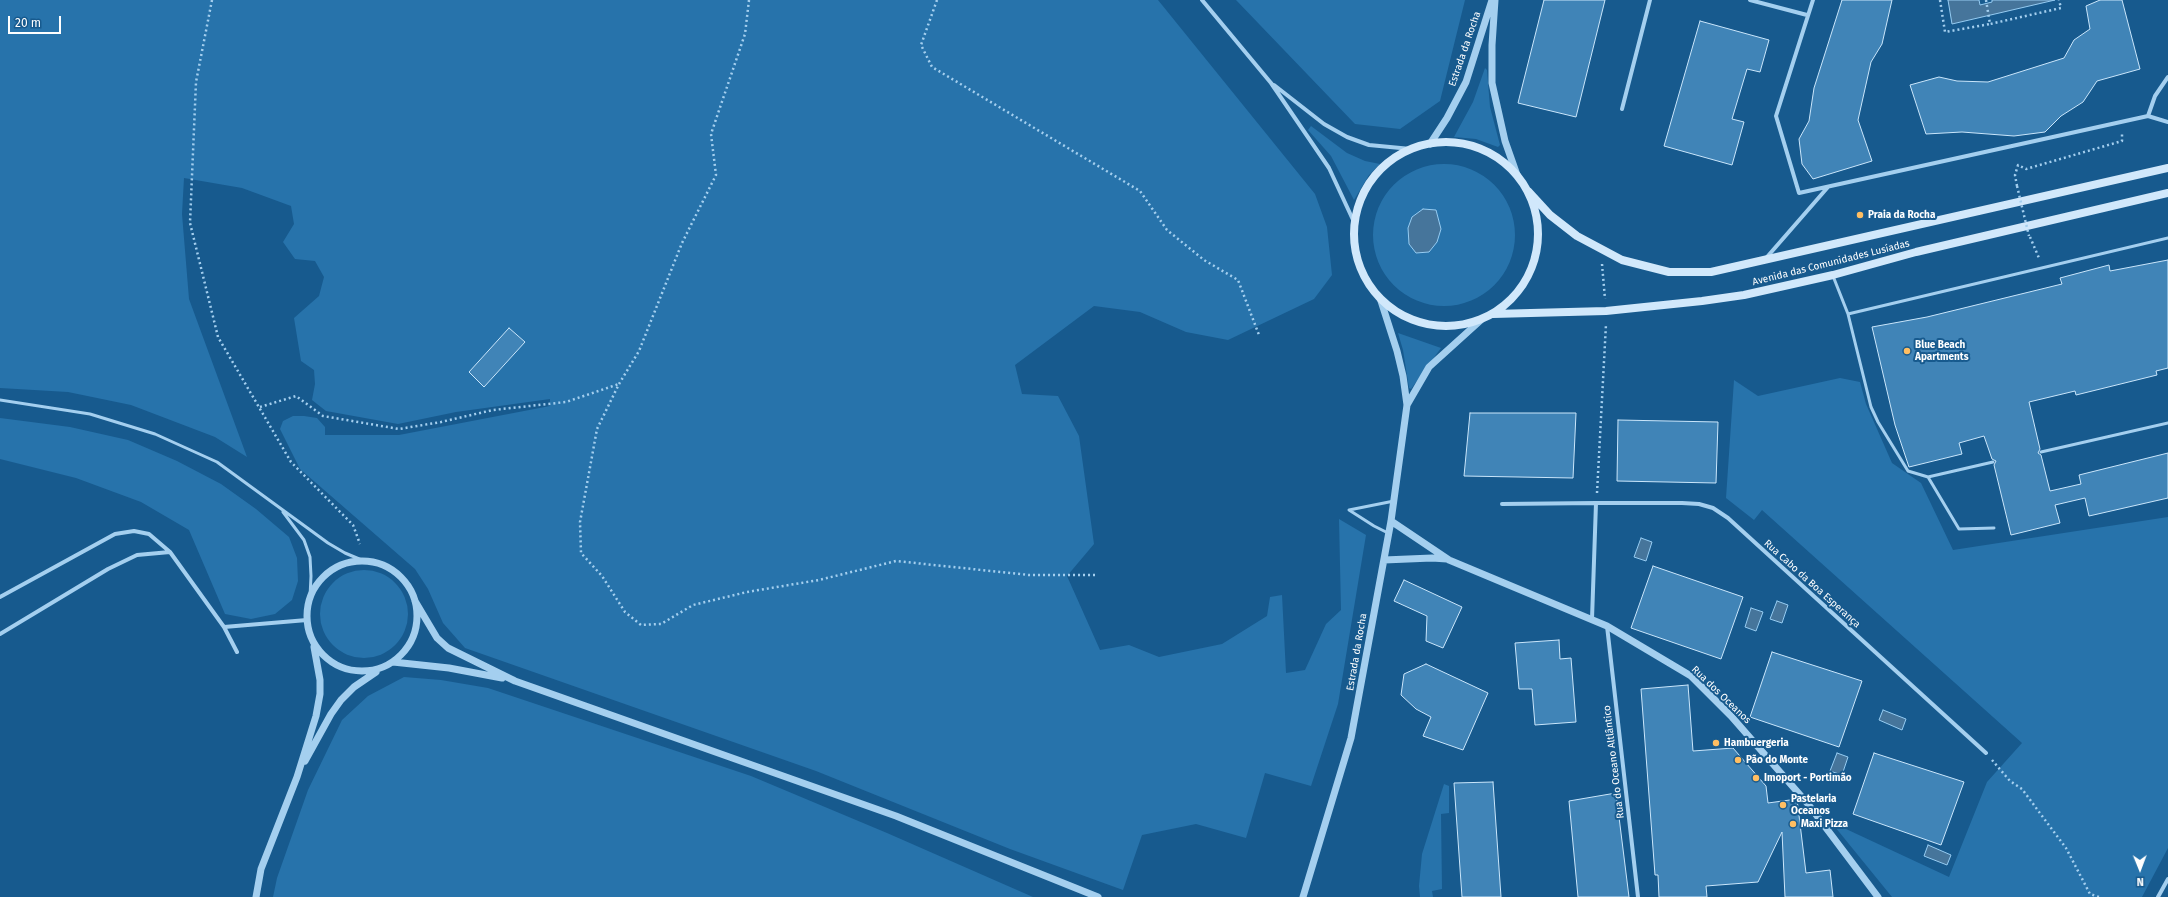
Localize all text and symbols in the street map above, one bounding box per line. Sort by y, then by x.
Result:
scale bar [10,8,63,34]
street label: Estrada da Rocha [1447,10,1483,88]
text: 20 m [15,16,41,30]
place label: Praia da Rocha [1868,209,1935,221]
marker: Praia da Rocha [1855,210,1865,220]
street label: Avenida das Comunidades Lusíadas [1751,238,1911,288]
place label: Blue Beach Apartments [1915,339,1969,362]
marker: Blue Beach Apartments [1902,346,1912,356]
street label: Rua Cabo da Boa Esperança [1761,538,1863,630]
street label: Estrada da Rocha [1344,612,1370,692]
street label: Rua dos Oceanos [1689,664,1753,726]
street label: Rua do Oceano Altlântico [1601,705,1627,819]
place label: Hambuergeria [1724,737,1789,749]
marker: Hambuergeria [1711,738,1721,748]
place label: Pão do Monte [1746,754,1808,766]
marker: Pão do Monte [1733,755,1743,765]
place label: Imoport - Portimão [1764,772,1852,784]
marker: Imoport - Portimão [1751,773,1761,783]
place label: Pastelaria Oceanos [1791,793,1837,816]
marker: Pastelaria Oceanos [1778,800,1788,810]
place label: Maxi Pizza [1801,818,1848,830]
marker: Maxi Pizza [1788,819,1798,829]
north arrow [2120,849,2160,889]
text: N [2136,875,2144,888]

